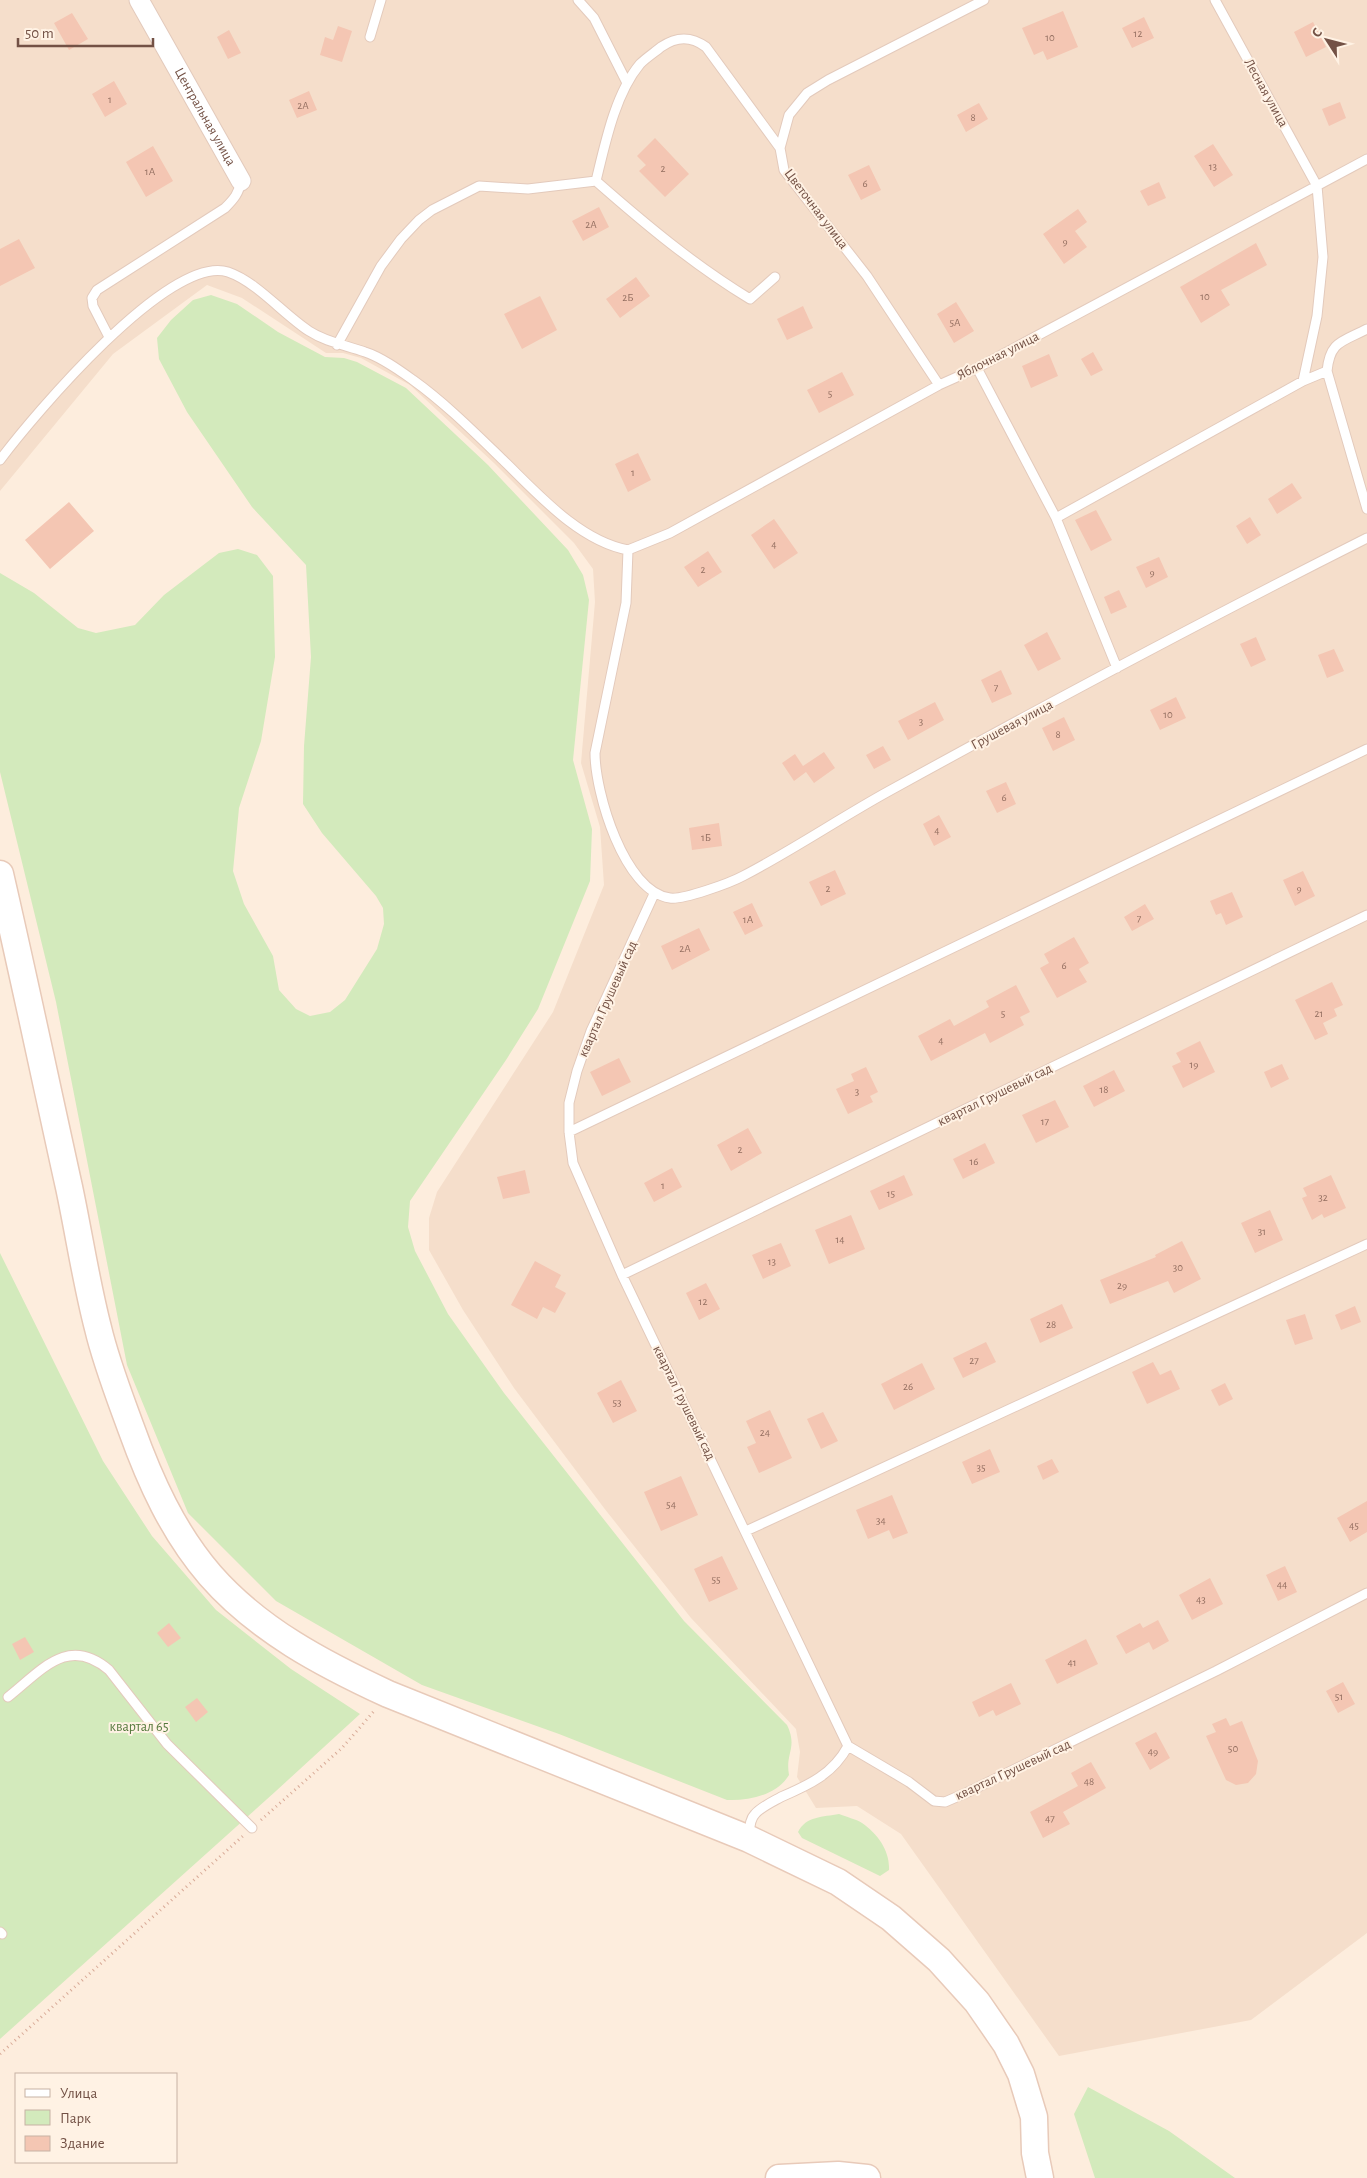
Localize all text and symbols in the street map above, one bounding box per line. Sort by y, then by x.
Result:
scale bar [18,15,152,47]
north arrow [1302,15,1352,65]
text: С [1309,25,1325,40]
text: 50 m [25,26,54,41]
house number: 12 [1134,28,1142,39]
house number: 10 [1045,32,1055,43]
street label: Лесная улица [1241,56,1291,130]
street label: Центральная улица [172,65,238,169]
house number: 1 [108,94,112,105]
house number: 2А [297,100,309,111]
house number: 8 [970,112,976,123]
house number: 13 [1209,161,1218,172]
house number: 2 [660,163,666,174]
house number: 1А [145,166,156,177]
street label: Цветочная улица [781,166,851,252]
house number: 6 [862,178,868,189]
house number: 2А [585,219,597,230]
house number: 9 [1062,236,1068,247]
house number: 10 [1200,291,1210,302]
house number: 2Б [622,292,634,303]
house number: 5А [949,317,961,328]
street label: Яблочная улица [955,329,1042,383]
house number: 5 [828,388,833,399]
house number: 1 [631,467,635,478]
house number: 4 [771,539,777,550]
house number: 2 [700,564,706,575]
house number: 9 [1149,567,1155,578]
house number: 7 [994,682,999,693]
street label: Грушевая улица [969,697,1056,752]
house number: 10 [1163,709,1173,720]
house number: 3 [919,716,924,727]
house number: 8 [1055,729,1061,740]
house number: 6 [1001,792,1007,803]
house number: 4 [934,825,940,836]
house number: 1Б [701,832,711,843]
house number: 2 [825,883,831,894]
house number: 9 [1296,883,1302,894]
house number: 7 [1137,913,1142,924]
house number: 1А [743,914,754,925]
street label: квартал Грушевый сад [576,939,640,1059]
house number: 2А [679,943,691,954]
house number: 6 [1061,960,1067,971]
house number: 5 [1001,1008,1006,1019]
house number: 21 [1315,1008,1323,1019]
house number: 4 [938,1035,944,1046]
house number: 19 [1190,1059,1198,1070]
street label: квартал Грушевый сад [935,1061,1055,1129]
house number: 18 [1100,1084,1109,1095]
house number: 3 [855,1086,860,1097]
house number: 17 [1041,1116,1050,1127]
house number: 2 [737,1144,743,1155]
house number: 16 [970,1156,978,1167]
house number: 1 [661,1180,665,1191]
house number: 15 [887,1188,896,1199]
house number: 32 [1318,1192,1328,1203]
house number: 31 [1258,1226,1266,1237]
house number: 14 [835,1234,845,1245]
house number: 13 [768,1256,777,1267]
house number: 30 [1173,1262,1183,1273]
house number: 29 [1117,1280,1127,1291]
house number: 12 [699,1296,707,1307]
house number: 28 [1046,1319,1056,1330]
street label: квартал Грушевый сад [650,1343,718,1463]
house number: 27 [969,1355,979,1366]
house number: 26 [903,1381,913,1392]
house number: 53 [612,1397,622,1408]
house number: 24 [760,1427,770,1438]
house number: 35 [976,1462,986,1473]
house number: 54 [666,1499,676,1510]
house number: 34 [876,1515,886,1526]
house number: 45 [1349,1520,1359,1531]
house number: 55 [711,1574,721,1585]
house number: 44 [1277,1579,1287,1590]
house number: 43 [1196,1594,1206,1605]
house number: 41 [1067,1657,1077,1668]
house number: 51 [1335,1691,1343,1702]
park label: квартал 65 [109,1720,169,1734]
street label: квартал Грушевый сад [953,1737,1073,1803]
house number: 50 [1228,1743,1238,1754]
house number: 49 [1148,1746,1158,1757]
house number: 48 [1084,1776,1094,1787]
house number: 47 [1045,1813,1055,1824]
legend [15,2073,178,2163]
text: Улица [60,2086,97,2101]
text: Парк [60,2111,91,2126]
text: Здание [60,2136,105,2151]

